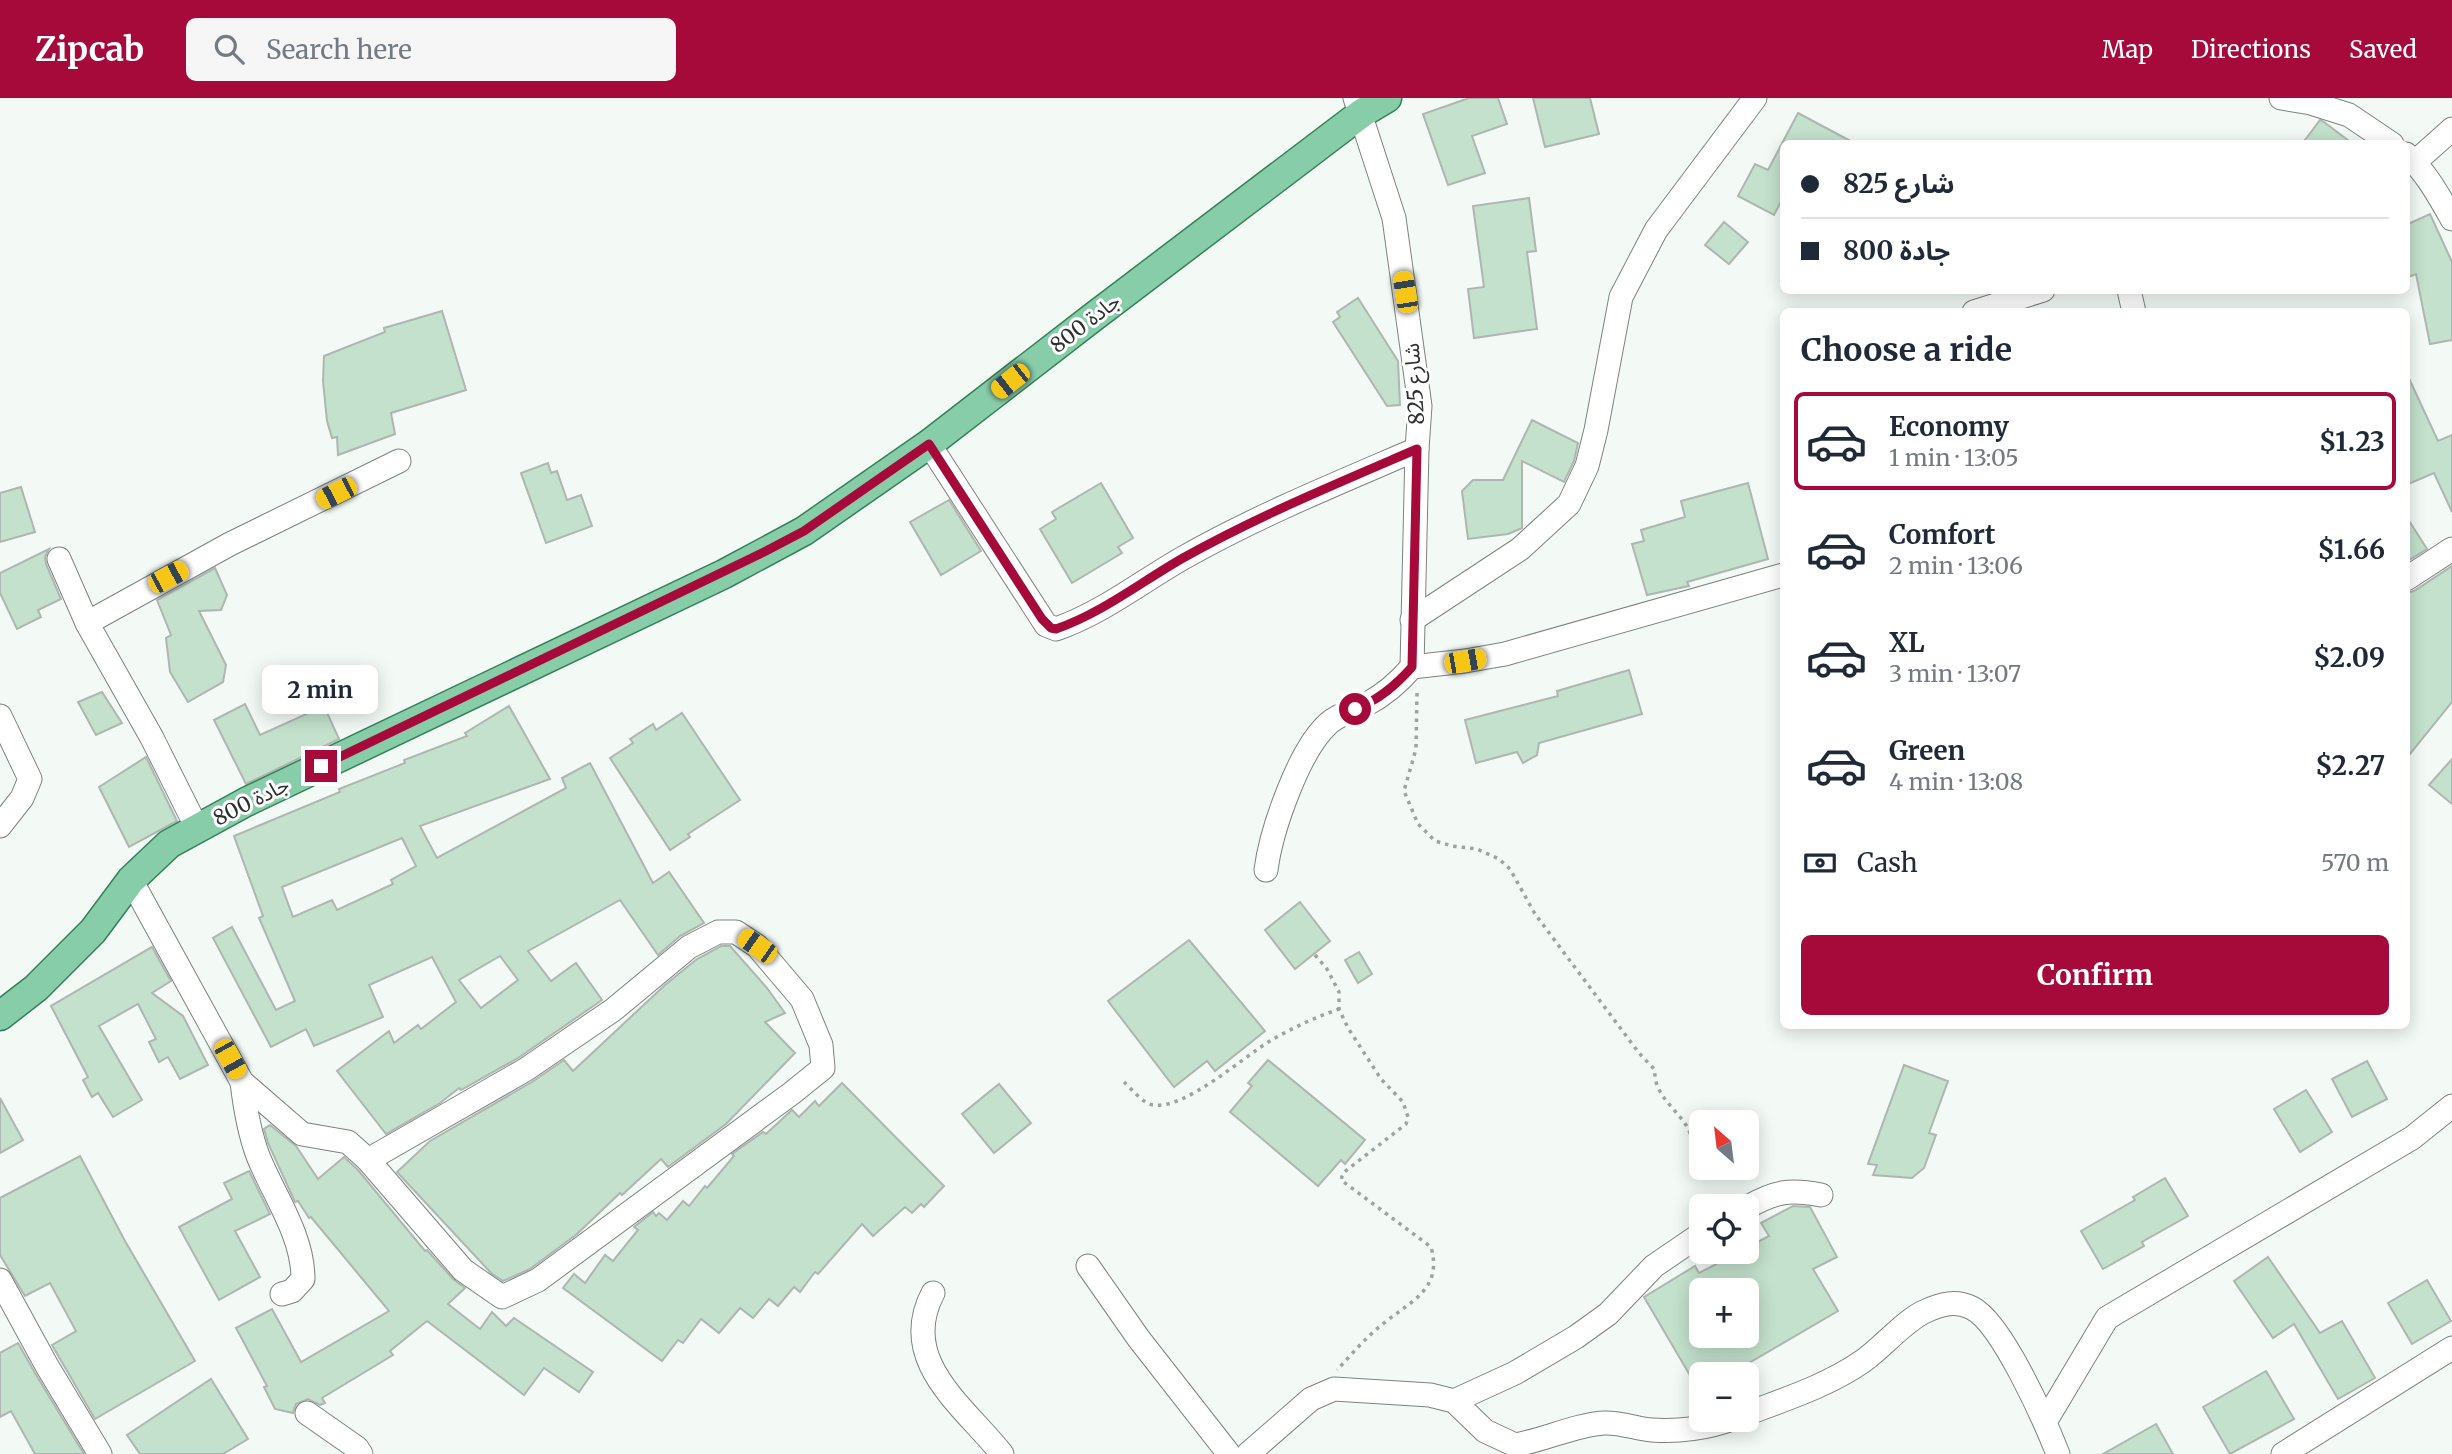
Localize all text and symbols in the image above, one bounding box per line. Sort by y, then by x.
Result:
search box [186,18,676,81]
text: Zipcab [35,29,144,70]
icon: search [210,30,248,68]
text: Search here [266,33,412,66]
text: Map [2102,34,2153,65]
text: Directions [2191,34,2311,65]
text: Saved [2349,34,2417,65]
text: شارع 825 [1843,167,1954,200]
text: جادة 800 [1843,234,1950,267]
car [1392,270,1419,314]
street label: جادة 800 [1044,287,1126,359]
text: Choose a ride [1801,330,2012,370]
street label: شارع 825 [1398,342,1432,426]
car [987,360,1034,402]
icon: car [1805,410,1868,473]
text: Economy [1889,410,2009,443]
text: $1.23 [2319,425,2385,458]
text: 1 min · 13:05 [1889,443,2019,472]
car [313,474,360,512]
icon: car [1805,518,1868,581]
text: Comfort [1889,518,1995,551]
text: $1.66 [2318,533,2385,566]
text: 2 min · 13:06 [1889,551,2023,580]
car [145,558,192,596]
icon: car [1805,626,1868,689]
text: XL [1889,626,1925,659]
text: $2.09 [2313,641,2385,674]
car [1443,647,1488,675]
text: 3 min · 13:07 [1889,659,2021,688]
callout: 2 min [263,664,379,714]
text: 2 min [287,675,353,704]
route start [1339,693,1371,725]
icon: car [1805,734,1868,797]
text: Green [1889,734,1965,767]
text: $2.27 [2315,749,2385,782]
route end [305,750,337,782]
text: 4 min · 13:08 [1889,767,2023,796]
street label: جادة 800 [208,770,294,832]
icon: cash [1801,844,1839,882]
text: Cash [1857,846,1918,879]
text: 570 m [2321,848,2389,877]
car [734,925,781,967]
button: Confirm [1801,935,2389,1015]
car [211,1036,250,1082]
north arrow [1689,1110,1759,1180]
map controls [1689,1110,1759,1432]
button: locate [1689,1194,1759,1264]
button: + [1689,1278,1759,1348]
button: − [1689,1362,1759,1432]

